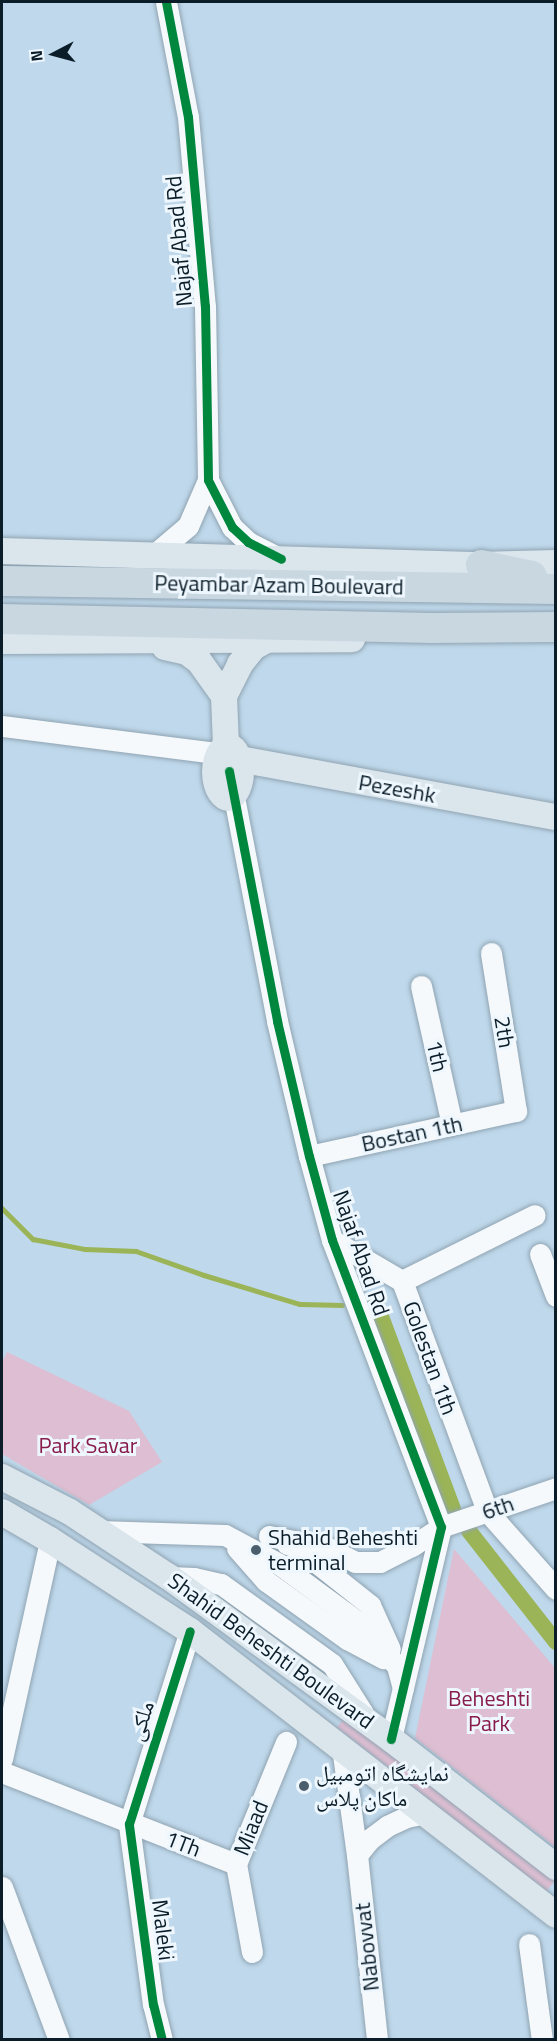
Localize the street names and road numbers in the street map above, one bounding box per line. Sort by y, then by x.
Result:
street label: Najaf Abad Rd [160,175,198,307]
street label: Peyambar Azam Boulevard [154,570,404,600]
street label: Pezeshk [356,769,438,809]
street label: 2th [488,1014,520,1050]
street label: 1th [421,1038,453,1074]
street label: Bostan 1th [359,1110,465,1158]
street label: Najaf Abad Rd [327,1187,395,1319]
street label: Golestan 1th [397,1298,463,1418]
street label: 6th [479,1490,517,1526]
street label: Shahid Beheshti Boulevard [163,1567,379,1735]
street label: ملکی [122,1698,160,1744]
street label: Miaad [228,1797,274,1859]
street label: 1Th [162,1825,204,1863]
street label: Maleki [146,1898,180,1962]
street label: Nabovvat [349,1902,385,1992]

